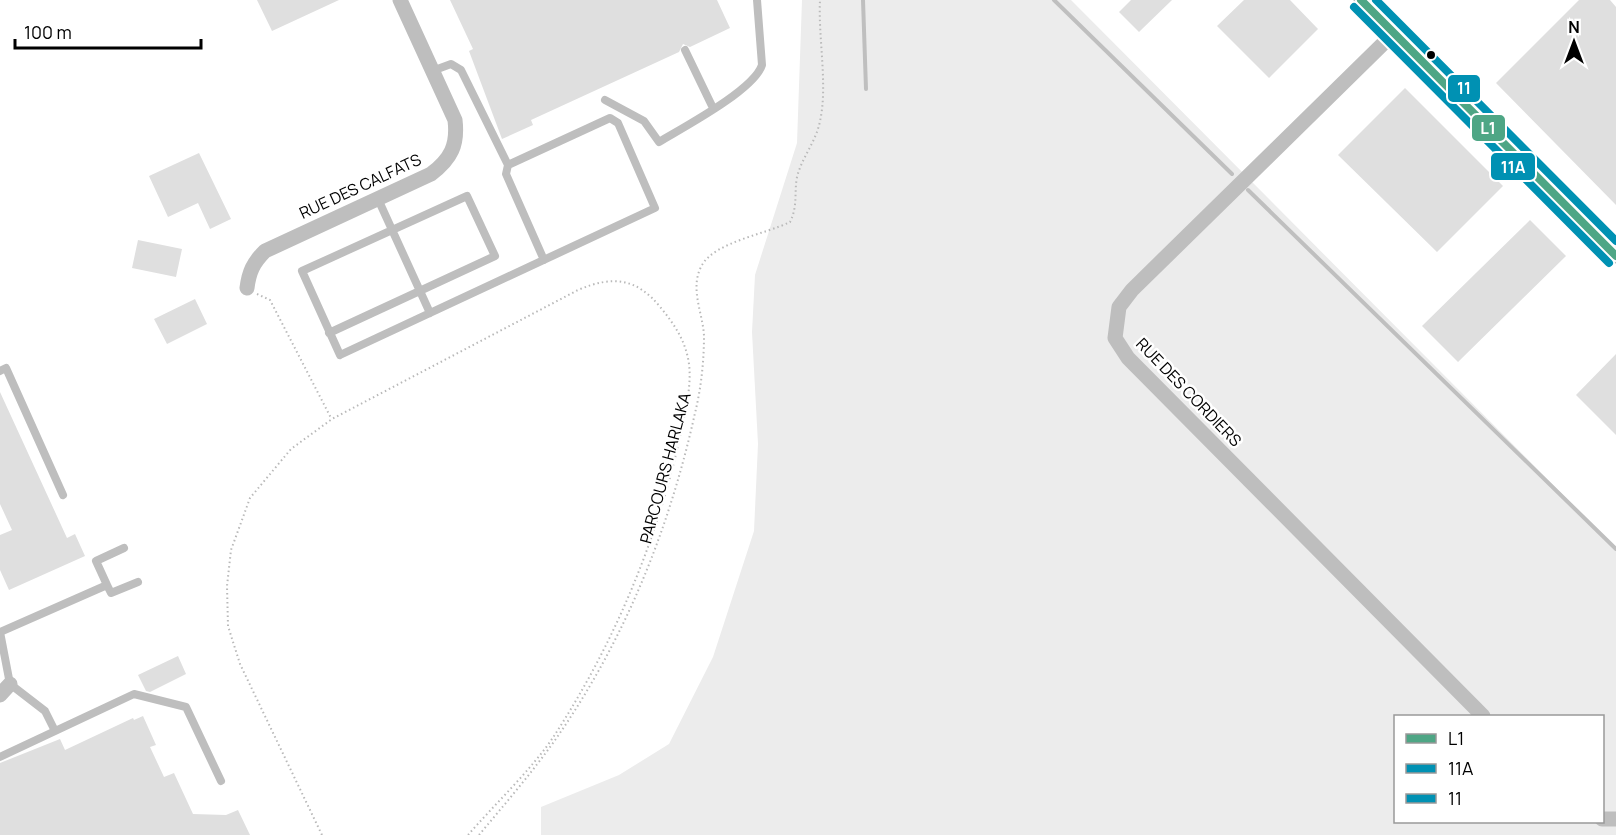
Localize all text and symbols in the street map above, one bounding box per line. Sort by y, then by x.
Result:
scale bar [15,12,201,50]
north arrow [1544,12,1604,72]
text: N [1568,16,1580,38]
text: 100 m [24,20,72,44]
unlabelled marker [1425,49,1437,61]
line badge: 11 [1447,74,1481,103]
text: 11 [1457,77,1471,99]
line badge: L1 [1471,114,1506,142]
text: L1 [1480,117,1496,139]
street label: RUE DES CALFATS [296,148,425,224]
line badge: 11A [1490,152,1536,181]
text: 11A [1501,156,1526,178]
street label: RUE DES CORDIERS [1131,333,1247,451]
street label: PARCOURS HARLAKA [634,390,696,546]
legend [1394,715,1604,823]
text: L1 [1448,726,1464,750]
text: 11A [1448,756,1474,780]
text: 11 [1448,786,1462,810]

